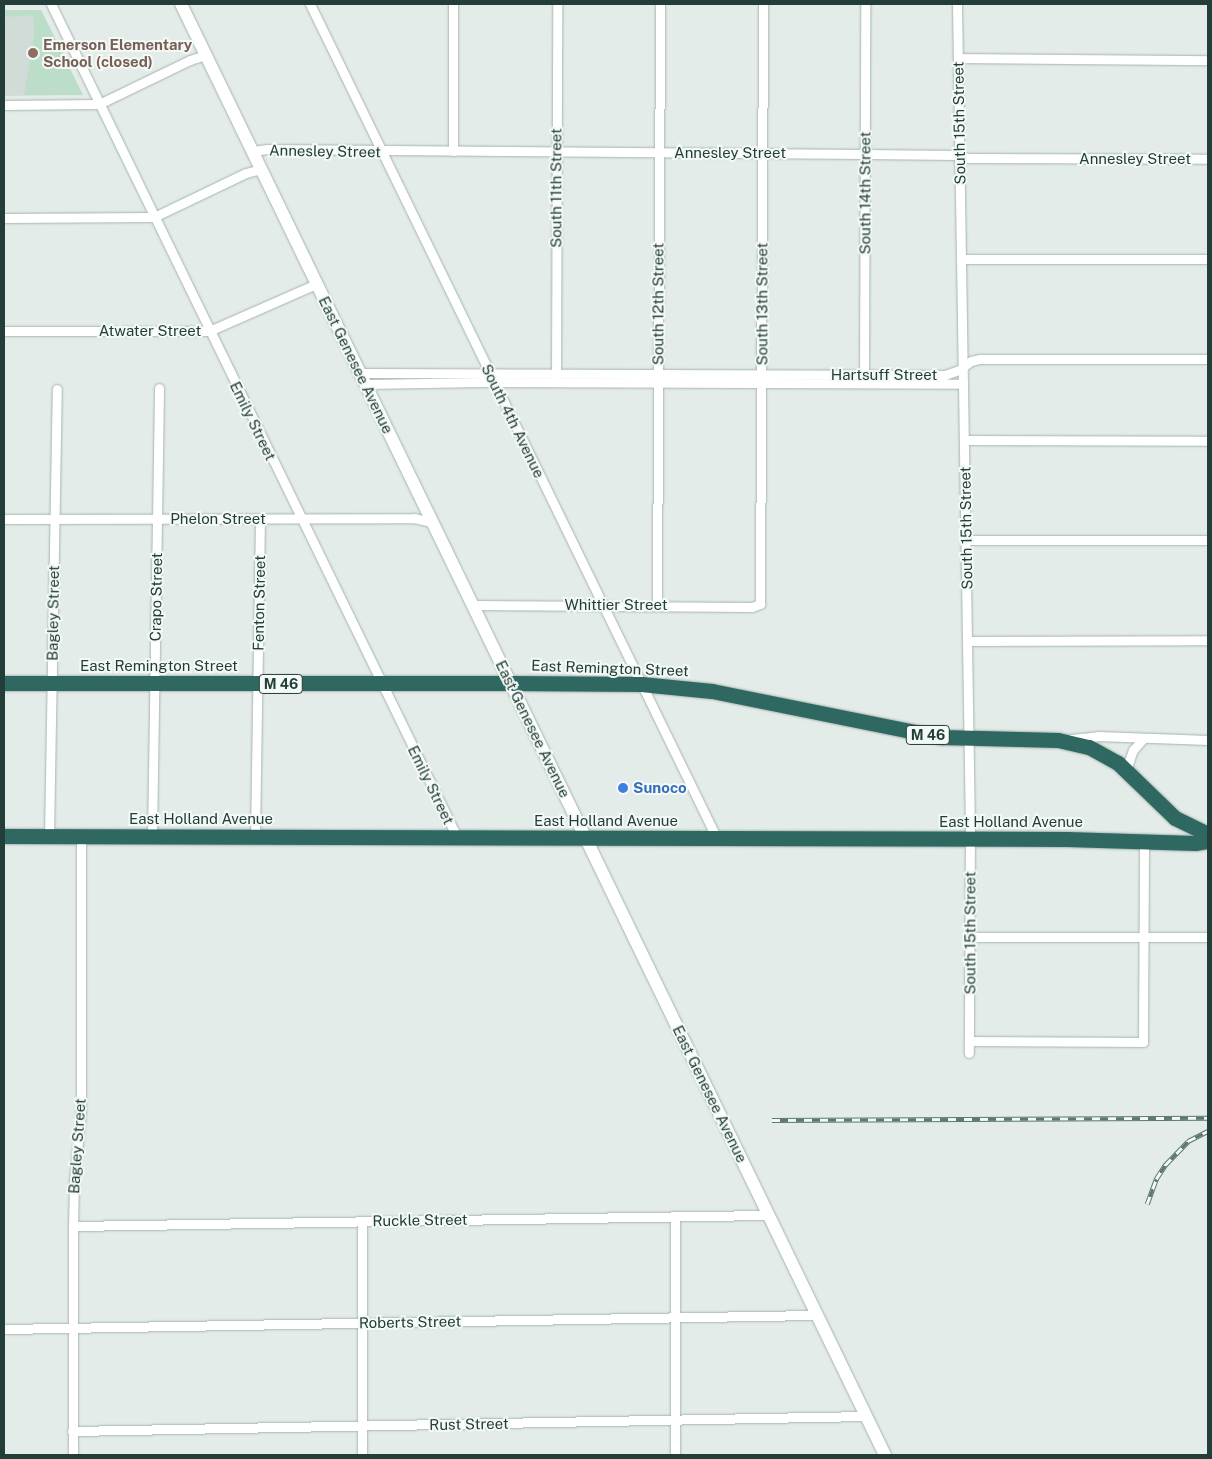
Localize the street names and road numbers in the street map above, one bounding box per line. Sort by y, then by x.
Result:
street label: South 15th Street [949,61,969,185]
street label: South 11th Street [547,128,565,248]
street label: South 14th Street [856,132,874,254]
street label: Annesley Street [269,141,381,161]
street label: Annesley Street [674,144,786,162]
street label: Annesley Street [1079,150,1191,168]
street label: South 12th Street [649,243,667,365]
street label: South 13th Street [753,243,771,365]
street label: East Genesee Avenue [315,293,397,437]
street label: Atwater Street [99,322,201,340]
street label: South 4th Avenue [478,361,548,481]
street label: Hartsuff Street [831,366,937,384]
street label: Emily Street [226,379,280,463]
street label: South 15th Street [956,466,976,590]
street label: Phelon Street [170,510,266,528]
street label: Crapo Street [146,552,166,642]
street label: Fenton Street [249,555,269,651]
street label: Bagley Street [43,565,63,661]
street label: Whittier Street [564,596,668,614]
street label: East Remington Street [531,656,689,680]
street label: East Remington Street [80,657,238,675]
street label: East Genesee Avenue [492,657,574,801]
road number: M 46 [258,672,304,696]
road number: M 46 [906,724,950,746]
street label: Emily Street [404,743,458,827]
street label: East Holland Avenue [129,810,273,828]
street label: East Holland Avenue [534,812,678,830]
street label: East Holland Avenue [939,813,1083,831]
street label: South 15th Street [961,872,979,994]
street label: East Genesee Avenue [669,1022,751,1166]
street label: Bagley Street [65,1098,89,1194]
street label: Ruckle Street [372,1210,468,1230]
street label: Roberts Street [359,1312,461,1332]
street label: Rust Street [429,1414,509,1434]

